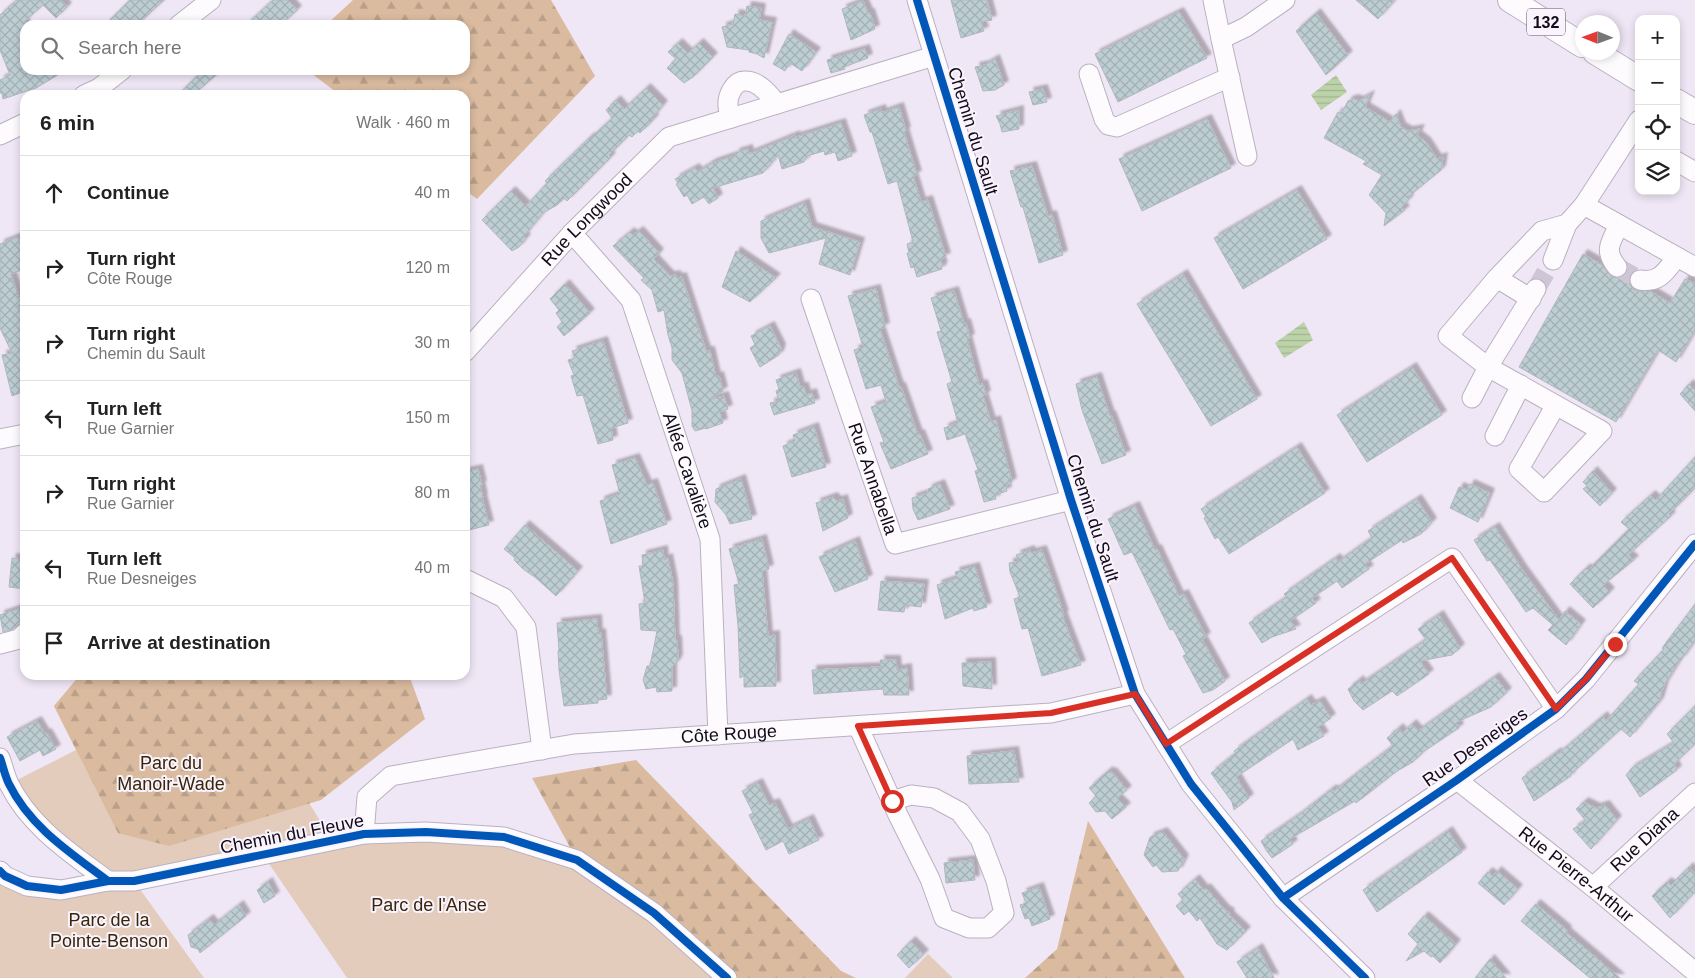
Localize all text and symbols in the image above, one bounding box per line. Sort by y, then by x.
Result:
road number: 132 [1527,8,1565,36]
north arrow [1575,15,1620,60]
map controls [1635,15,1680,195]
button: + [1635,15,1680,60]
search box [20,20,470,75]
icon: search [38,34,66,62]
text: Search here [78,37,182,58]
button: − [1635,60,1680,105]
street label: Chemin du Sault [944,64,1002,198]
button: locate [1635,105,1680,150]
text: 6 min [40,111,95,134]
text: Walk · 460 m [356,114,450,131]
button: layers [1635,150,1680,195]
street label: Rue Longwood [537,169,636,270]
icon: ahead [40,179,68,207]
text: Continue [87,182,169,203]
text: 40 m [414,184,450,201]
text: Turn right [87,248,175,269]
icon: right [40,254,68,282]
text: 120 m [406,259,450,276]
text: Côte Rouge [87,270,172,287]
text: Turn right [87,323,175,344]
icon: right [40,329,68,357]
text: 30 m [414,334,450,351]
text: Chemin du Sault [87,345,205,362]
text: Turn left [87,398,162,419]
icon: left [40,404,68,432]
text: 150 m [406,409,450,426]
street label: Allée Cavalière [659,410,716,531]
text: Rue Garnier [87,420,174,437]
street label: Rue Annabella [844,420,901,538]
street label: Chemin du Sault [1063,452,1123,584]
text: Turn right [87,473,175,494]
icon: right [40,479,68,507]
text: 80 m [414,484,450,501]
text: Rue Garnier [87,495,174,512]
text: Turn left [87,548,162,569]
icon: left [40,554,68,582]
text: 40 m [414,559,450,576]
text: Rue Desneiges [87,570,196,587]
icon: arrive [40,629,68,657]
text: Arrive at destination [87,632,271,653]
route end [1604,633,1627,656]
street label: Rue Desneiges [1419,704,1531,790]
street label: Côte Rouge [680,721,777,747]
park label: Parc du Manoir-Wade [117,753,225,794]
route start [881,790,904,813]
street label: Rue Diana [1606,803,1683,876]
street label: Chemin du Fleuve [218,810,366,858]
street label: Rue Pierre-Arthur [1515,822,1637,926]
park label: Parc de l'Anse [371,895,487,915]
park label: Parc de la Pointe-Benson [50,910,168,951]

